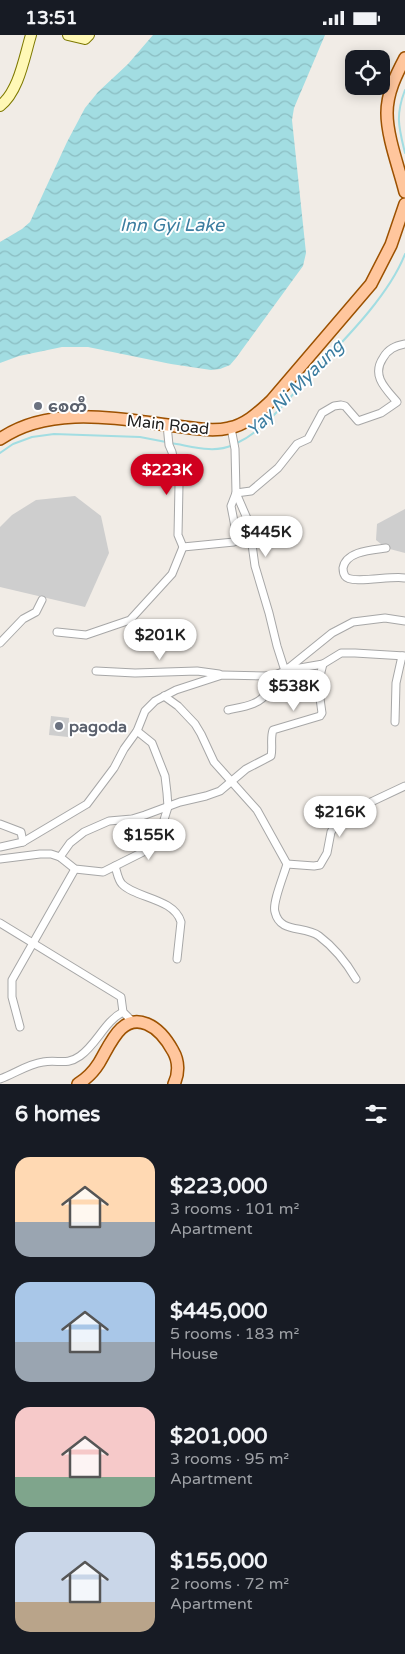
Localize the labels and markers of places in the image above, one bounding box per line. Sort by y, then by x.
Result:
place label: စေတီ [48,395,87,417]
marker: စေတီ [32,400,44,412]
pin: $223K [132,453,202,496]
pin: $445K [231,515,301,558]
pin: $201K [125,619,195,661]
pin: $538K [259,669,329,712]
place label: pagoda [69,717,127,737]
marker: pagoda [53,720,65,732]
pin: $216K [305,795,375,838]
pin: $155K [114,819,184,861]

